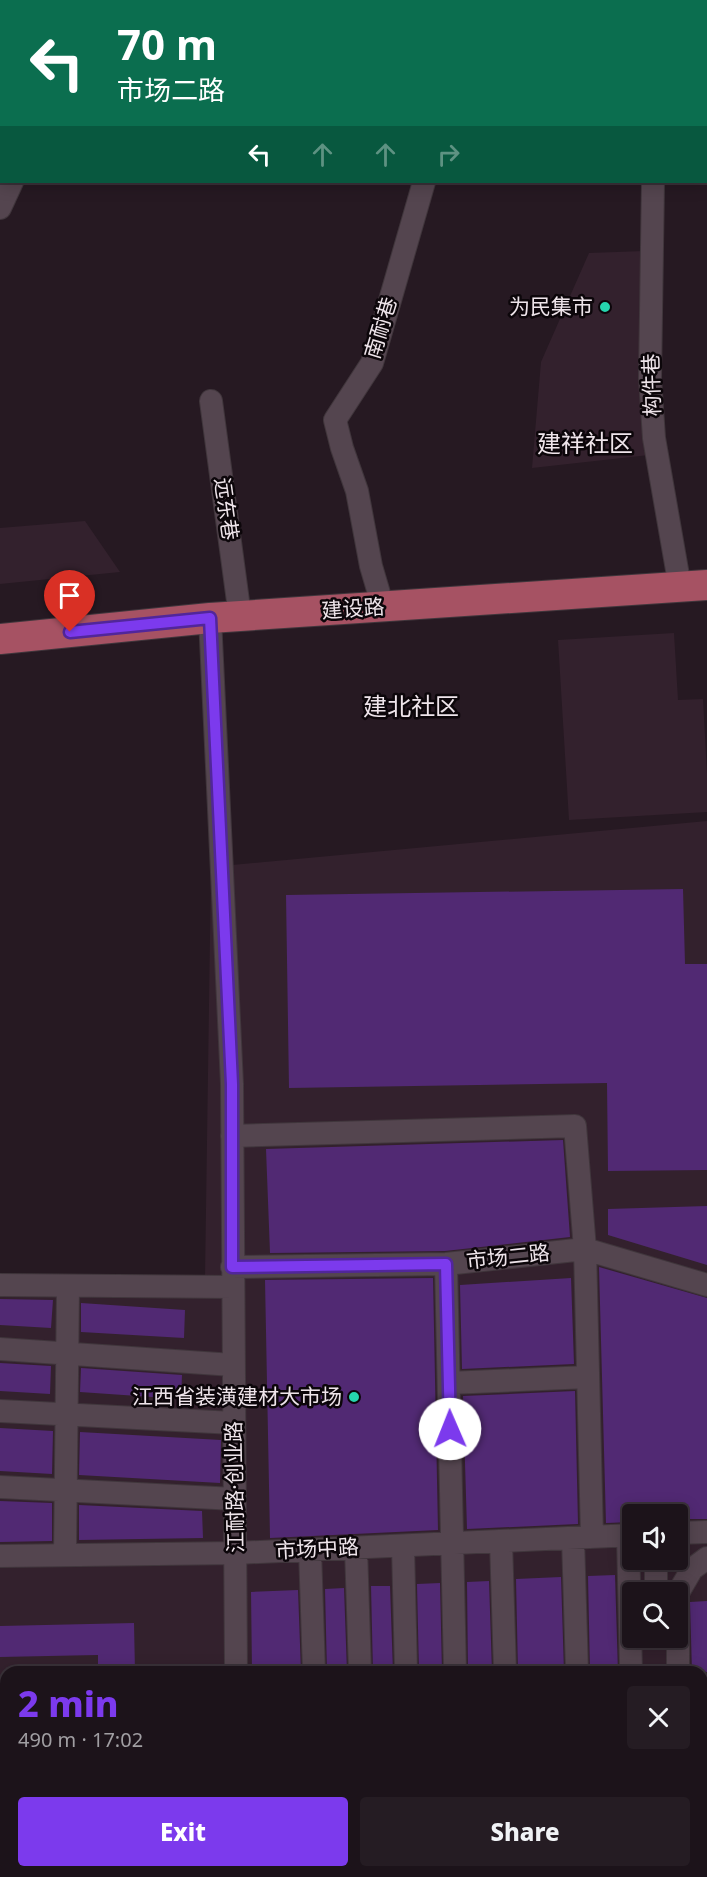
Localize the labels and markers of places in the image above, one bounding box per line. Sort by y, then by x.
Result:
place label: 为民集市 [509,292,593,320]
marker: 为民集市 [598,300,612,314]
pin [44,570,95,632]
place label: 江西省装潢建材大市场 [132,1382,342,1410]
marker: 江西省装潢建材大市场 [347,1390,361,1404]

